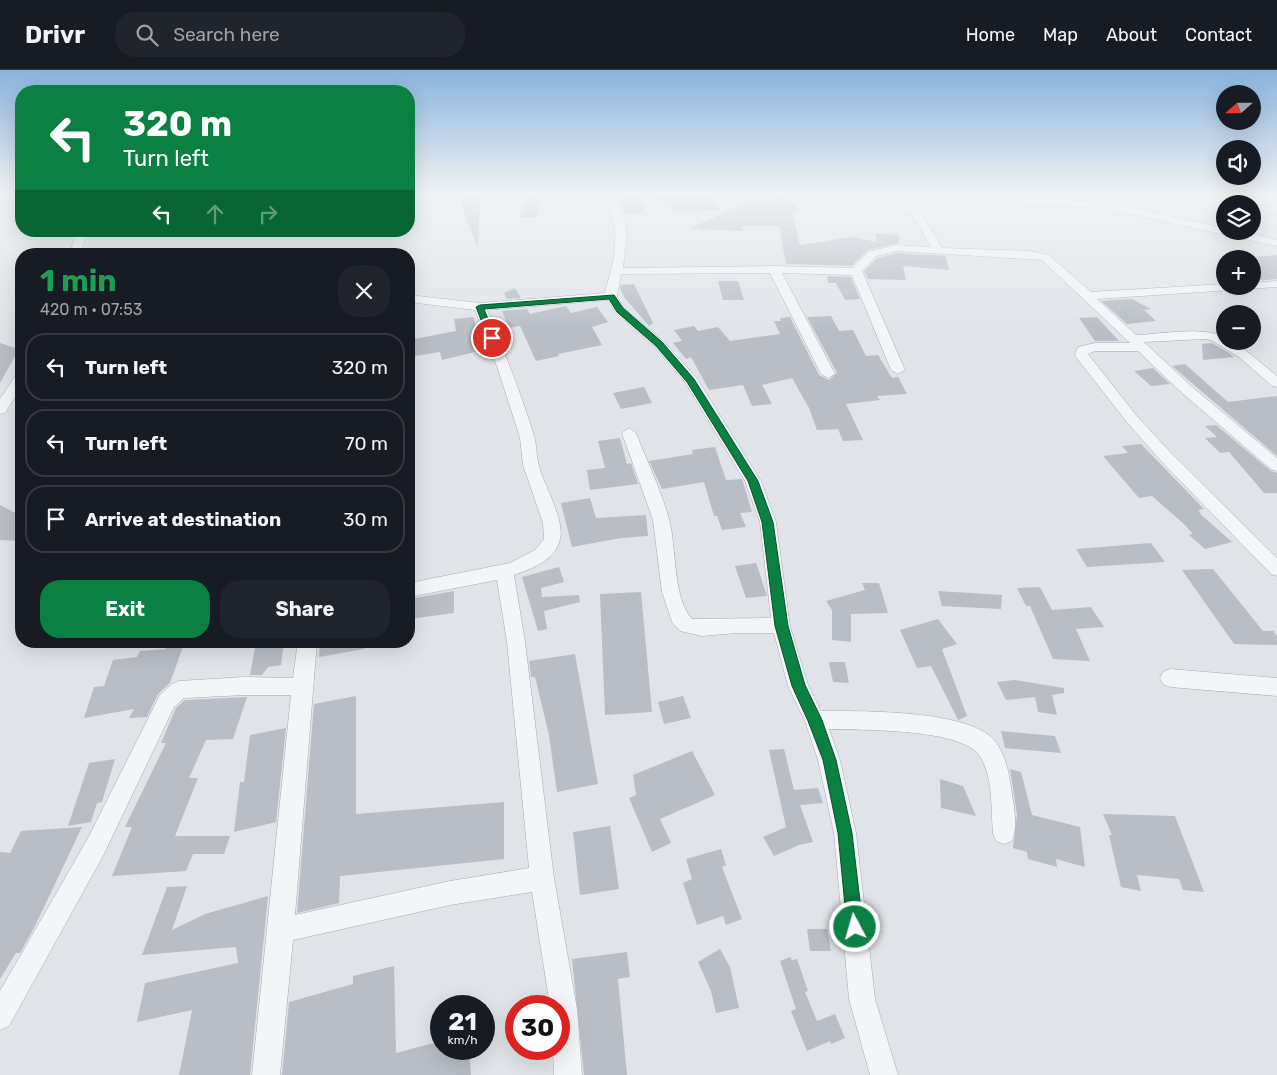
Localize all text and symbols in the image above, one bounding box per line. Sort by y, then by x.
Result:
search box [115,12,465,57]
text: Drivr [25,21,85,49]
icon: search [133,21,161,49]
text: Search here [173,23,280,46]
text: Home [966,24,1015,46]
text: Map [1043,24,1078,46]
text: About [1106,24,1157,46]
text: Contact [1185,24,1252,46]
north arrow [1216,85,1261,130]
map controls [1216,85,1261,350]
text: 320 m [123,103,232,145]
icon: left [40,105,105,170]
button: sound [1216,140,1261,185]
text: Turn left [123,145,209,172]
button: layers [1216,195,1261,240]
icon: left [148,200,176,228]
icon: ahead [201,200,229,228]
icon: right [254,200,282,228]
button: + [1216,250,1261,295]
text: 1 min [40,263,117,299]
button: close [338,265,390,317]
text: 420 m · 07:53 [40,300,142,319]
button: − [1216,305,1261,350]
pin [471,317,513,359]
icon: arrive [478,324,506,352]
icon: left [42,353,70,381]
text: Turn left [85,356,167,379]
text: 320 m [332,356,388,379]
icon: left [42,429,70,457]
text: Turn left [85,432,167,455]
text: 70 m [345,432,388,455]
icon: arrive [42,505,70,533]
text: Arrive at destination [85,508,281,531]
text: 30 m [343,508,388,531]
button: Exit [40,580,210,638]
button: Share [220,580,390,638]
position arrow [828,900,880,952]
speed limit sign: 30 [505,995,570,1060]
text: 21 [448,1007,477,1036]
text: km/h [448,1033,477,1047]

